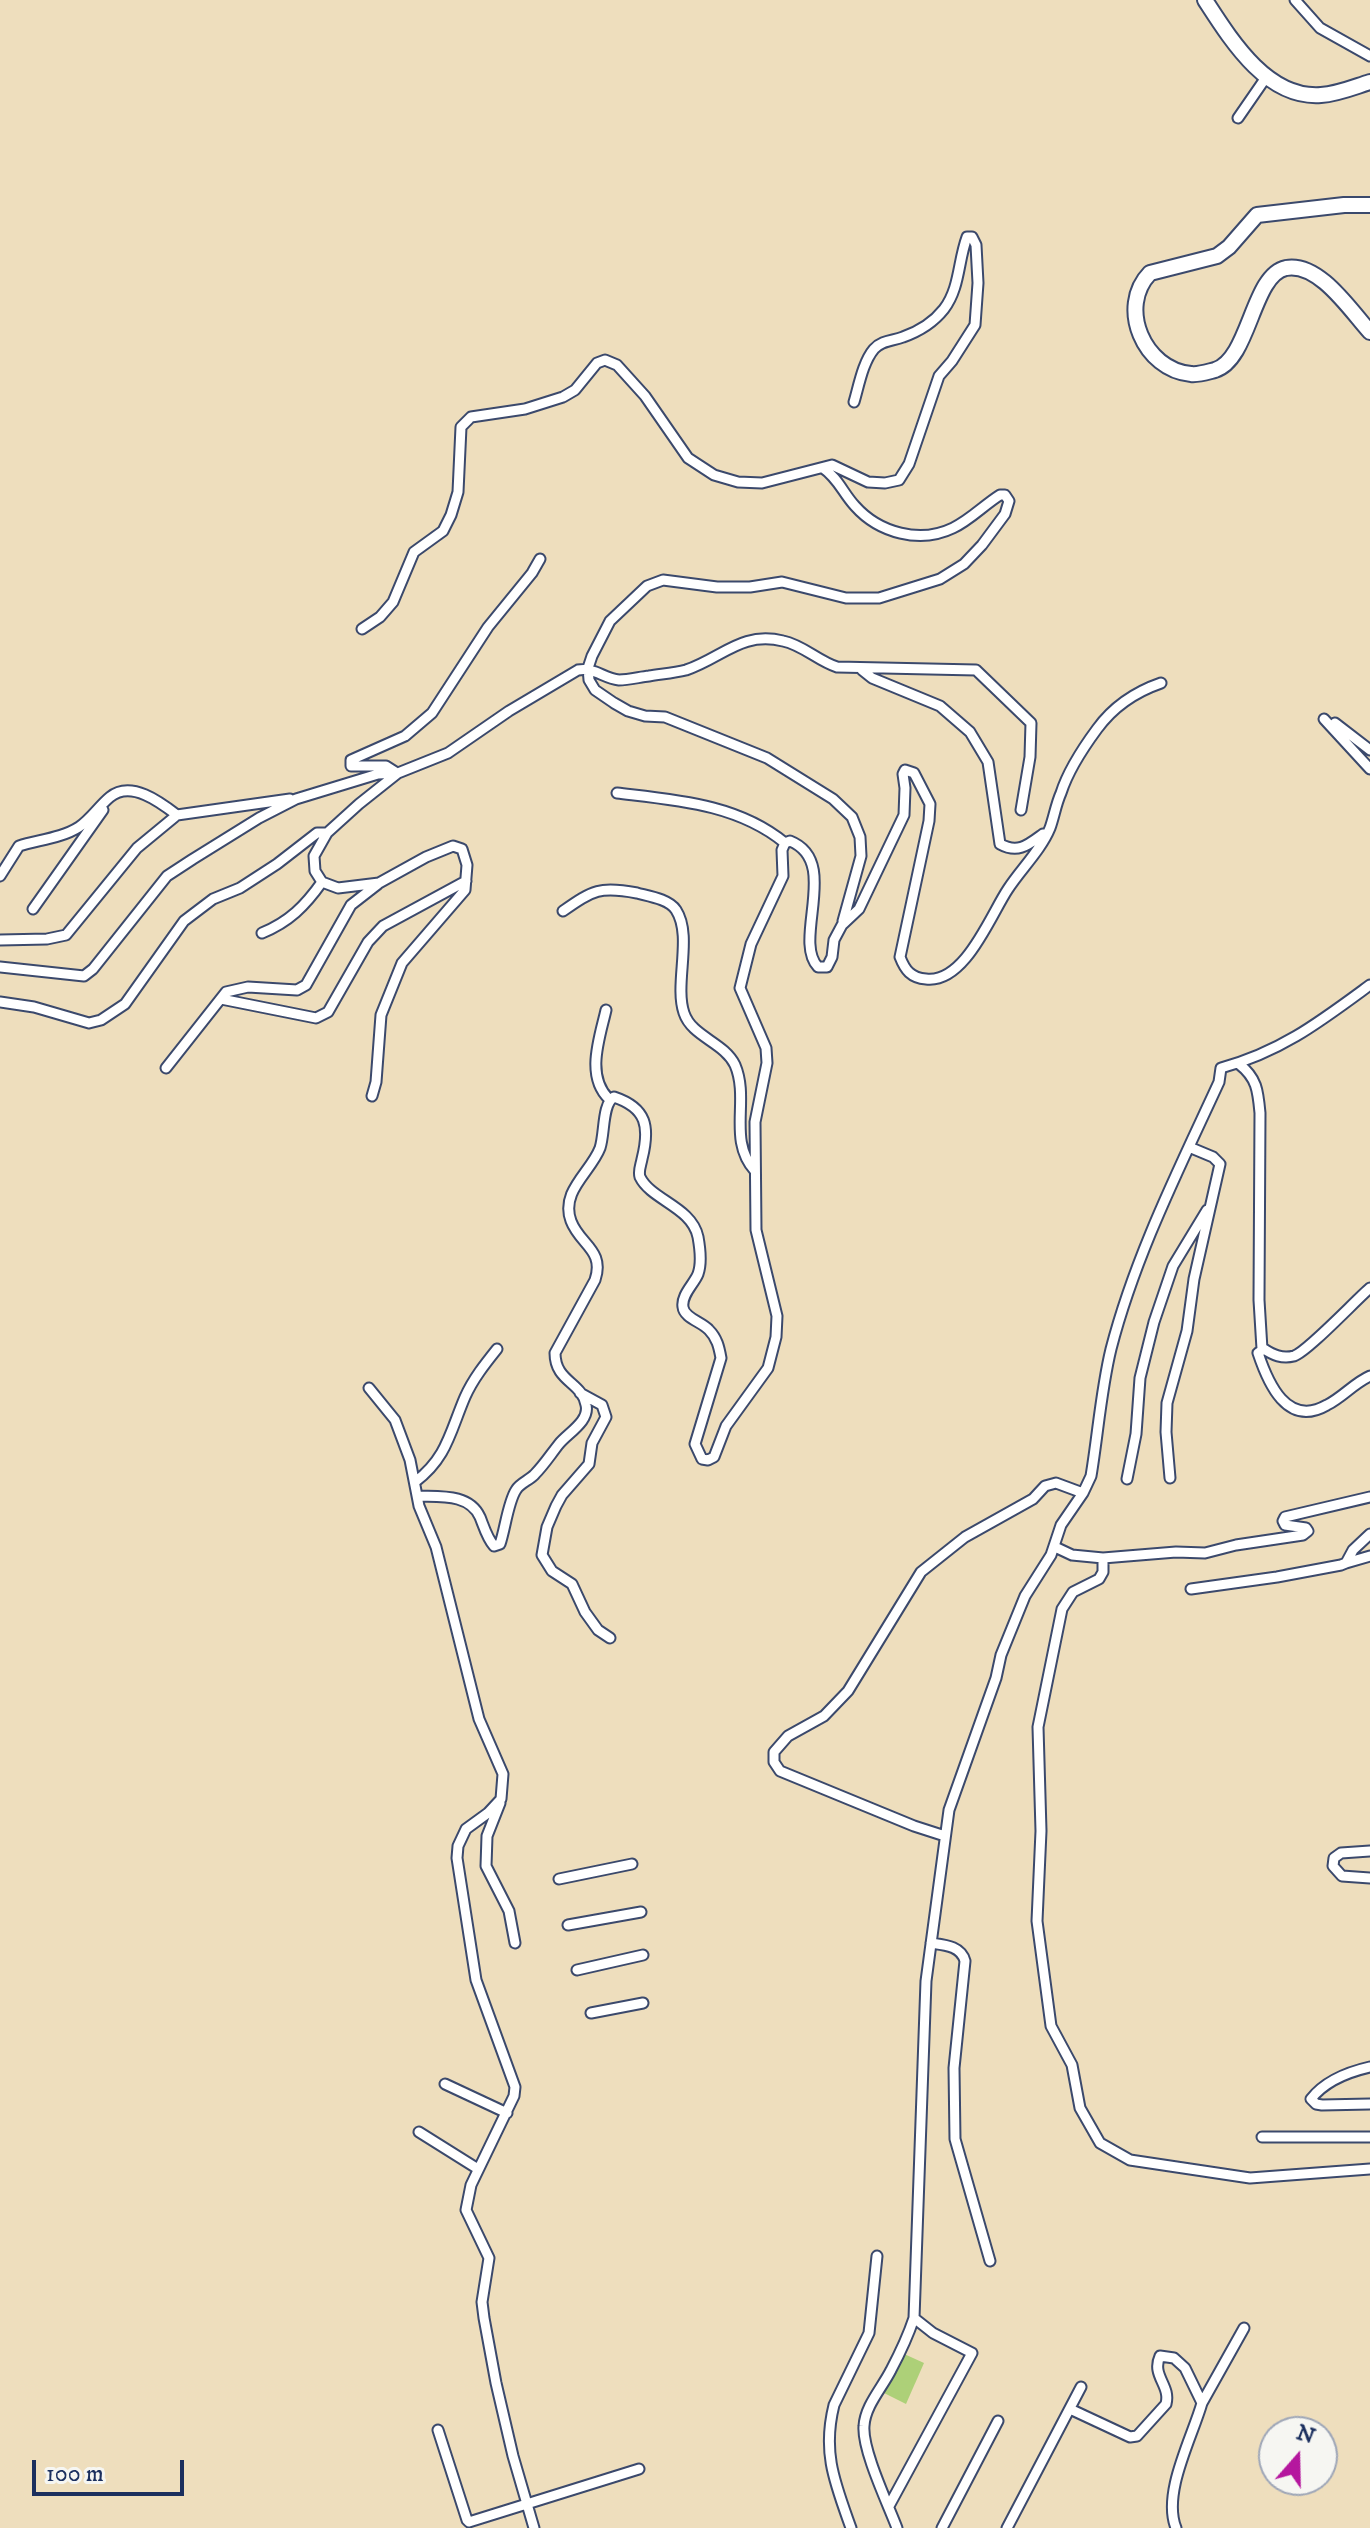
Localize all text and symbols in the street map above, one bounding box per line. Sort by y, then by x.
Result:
north arrow [1258,2416,1338,2496]
text: N [1293,2419,1319,2451]
scale bar [36,2444,188,2494]
text: 100 m [46,2459,104,2489]

